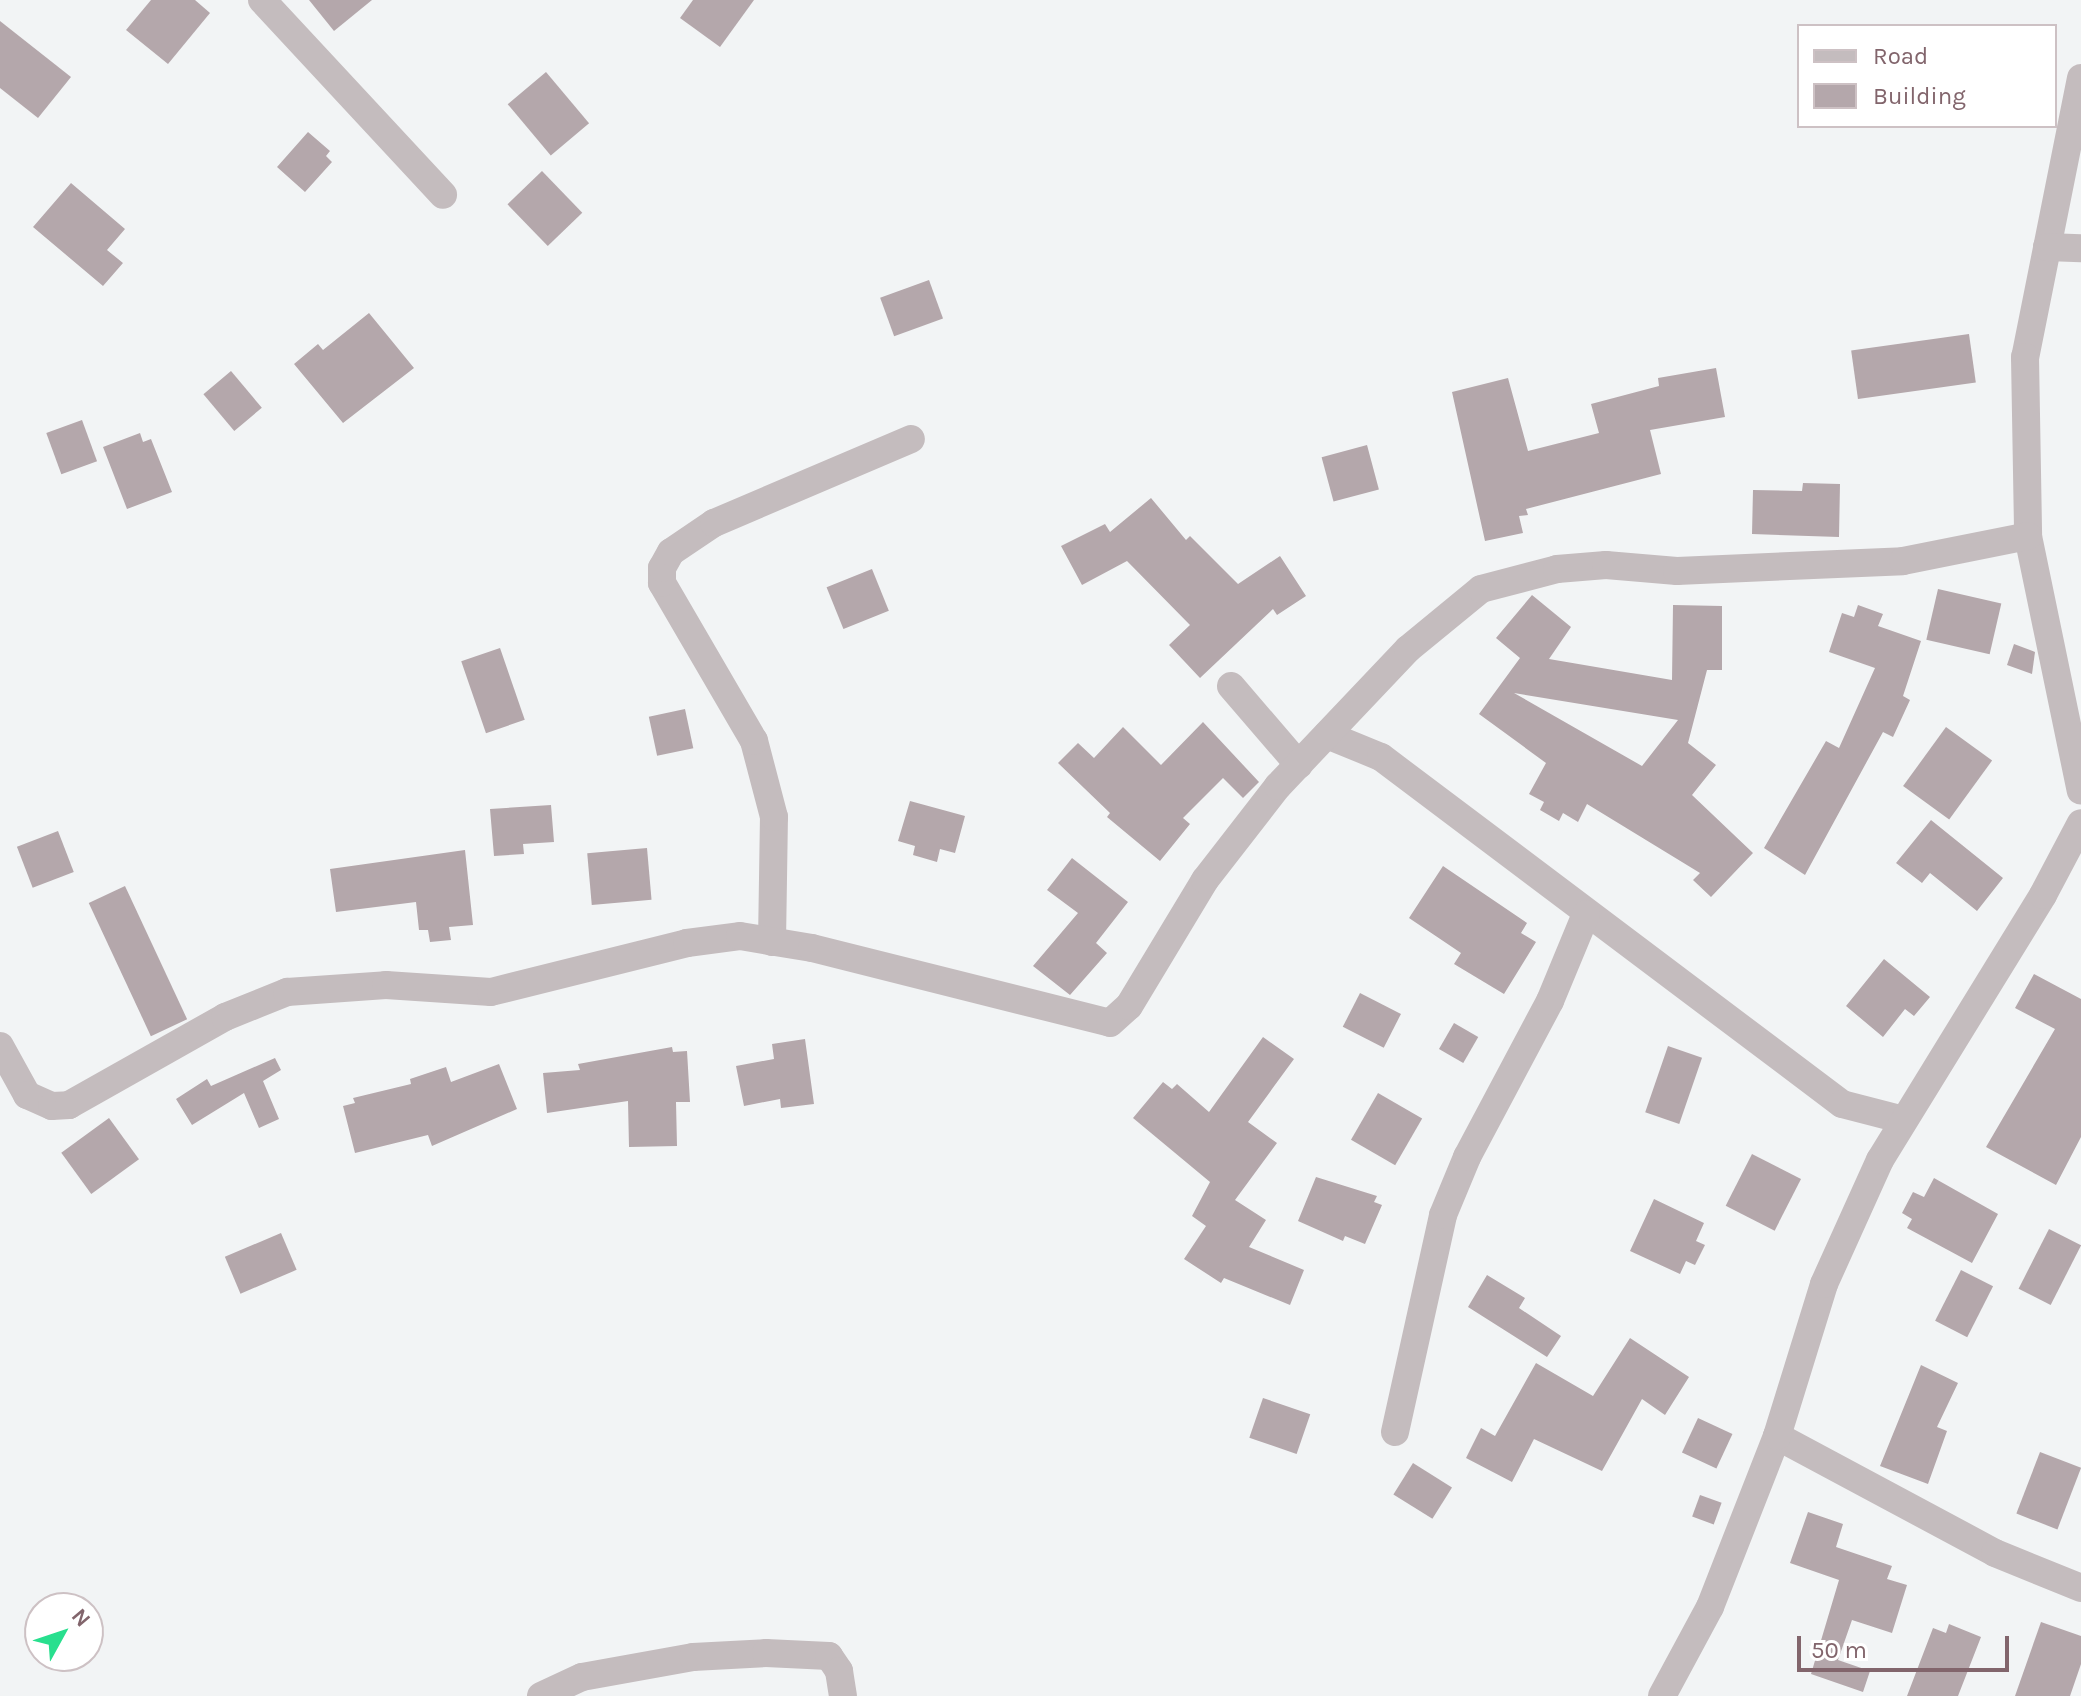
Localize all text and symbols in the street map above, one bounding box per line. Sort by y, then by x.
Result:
legend [1797,24,2057,128]
text: Road [1873,42,1928,70]
text: Building [1873,82,1966,110]
north arrow [24,1592,104,1672]
text: N [66,1603,96,1632]
scale bar [1801,1620,2013,1670]
text: 50 m [1811,1636,1867,1664]

